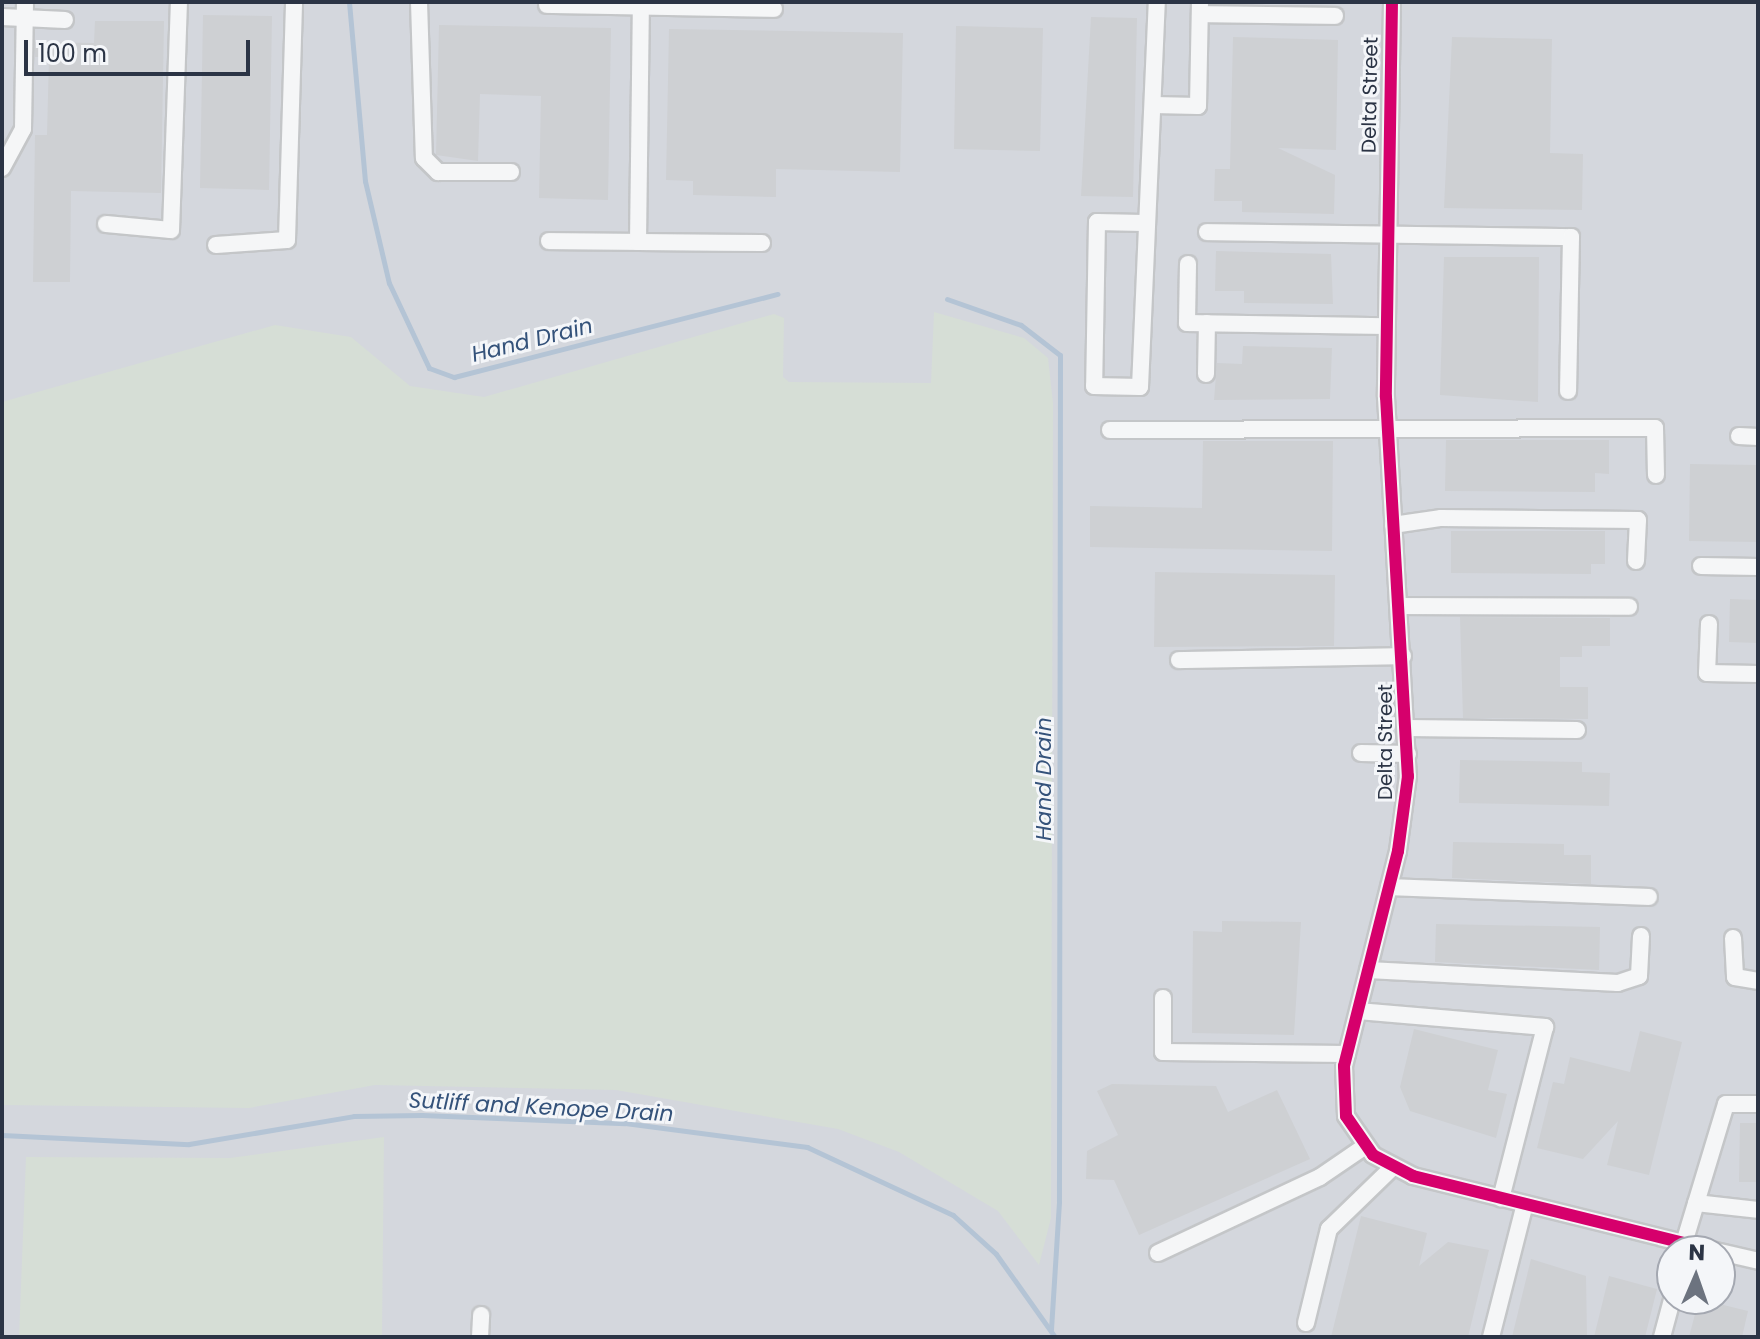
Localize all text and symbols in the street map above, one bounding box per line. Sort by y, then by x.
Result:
scale bar [28,24,254,74]
text: 100 m [38,37,107,70]
street label: Delta Street [1357,37,1383,153]
water label: Hand Drain [469,312,595,368]
street label: Delta Street [1373,684,1397,800]
water label: Hand Drain [1031,717,1057,841]
water label: Sutliff and Kenope Drain [408,1087,674,1127]
north arrow [1656,1235,1736,1315]
text: N [1688,1237,1706,1268]

